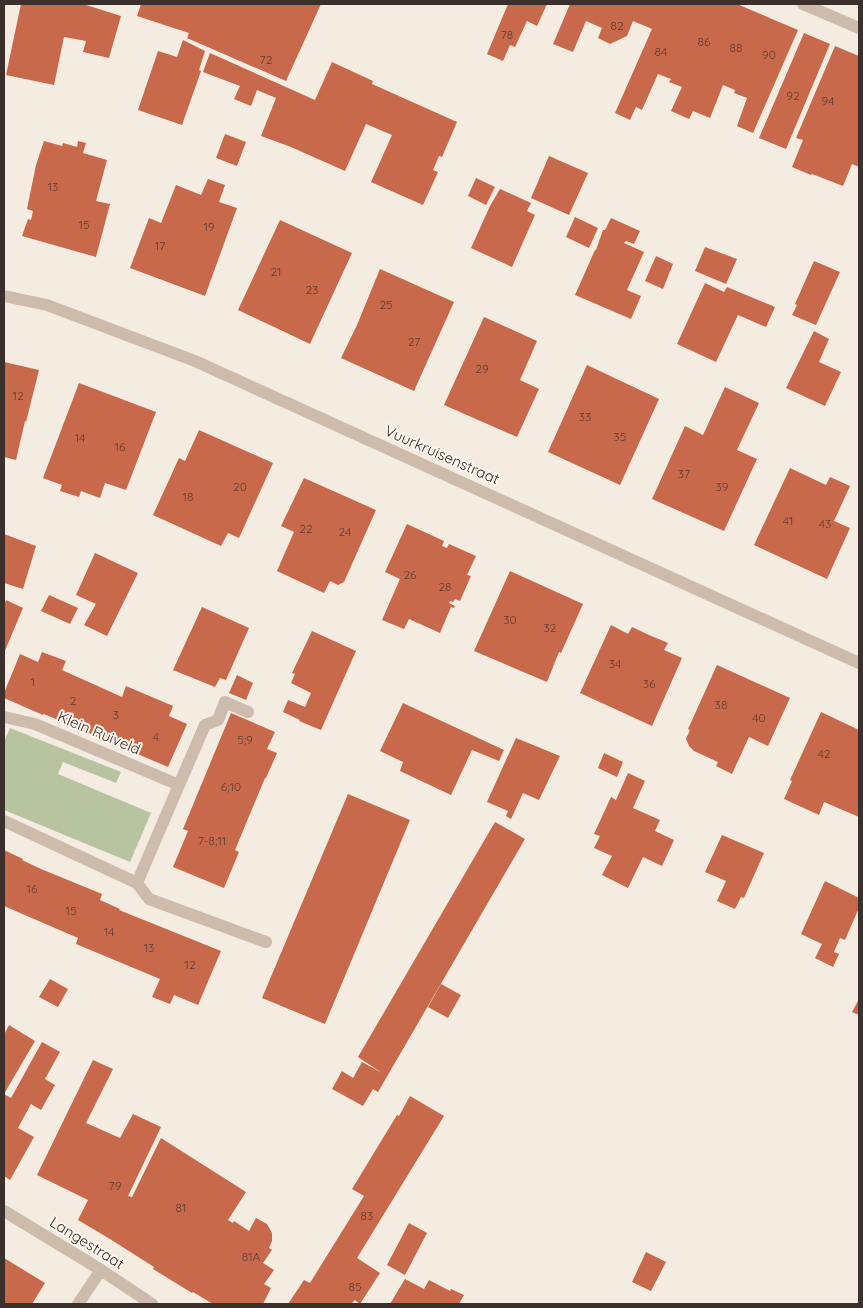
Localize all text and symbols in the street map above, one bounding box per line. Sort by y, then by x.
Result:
house number: 82 [610,18,624,33]
house number: 78 [501,27,513,42]
house number: 86 [698,34,711,49]
house number: 88 [730,40,742,55]
house number: 84 [655,44,667,59]
house number: 90 [762,47,776,62]
house number: 72 [260,52,273,67]
house number: 92 [786,88,800,103]
house number: 94 [821,93,835,108]
house number: 13 [48,179,58,194]
house number: 15 [79,217,89,232]
house number: 19 [203,219,215,234]
house number: 17 [155,238,165,253]
house number: 21 [270,264,282,279]
house number: 23 [306,282,318,297]
house number: 25 [379,297,393,312]
house number: 27 [408,334,420,349]
house number: 29 [475,361,489,376]
house number: 12 [12,388,24,403]
house number: 33 [579,409,591,424]
street label: Vuurkruisenstraat [382,421,502,488]
house number: 35 [614,429,626,444]
house number: 14 [75,430,85,445]
house number: 16 [115,439,126,454]
house number: 37 [678,466,690,481]
house number: 20 [233,479,247,494]
house number: 39 [716,479,729,494]
house number: 18 [183,489,193,504]
house number: 41 [783,513,793,528]
house number: 43 [819,516,831,531]
house number: 22 [299,521,313,536]
house number: 24 [339,524,351,539]
house number: 26 [403,567,417,582]
house number: 28 [438,579,452,594]
house number: 30 [503,612,517,627]
house number: 32 [544,620,557,635]
house number: 34 [609,656,621,671]
house number: 1 [31,674,35,689]
house number: 36 [643,676,656,691]
house number: 2 [70,693,77,708]
house number: 38 [715,697,727,712]
street label: Klein Ruiveld [55,707,144,759]
house number: 3 [113,707,119,722]
house number: 40 [752,710,766,725]
house number: 4 [153,729,159,744]
house number: 5;9 [237,732,253,747]
house number: 42 [818,746,831,761]
house number: 6;10 [221,779,241,794]
house number: 7-8;11 [198,833,226,848]
house number: 16 [27,881,38,896]
house number: 15 [66,903,76,918]
house number: 14 [104,924,114,939]
house number: 13 [144,940,154,955]
house number: 12 [184,957,196,972]
house number: 79 [109,1178,122,1193]
house number: 81 [176,1200,186,1215]
house number: 83 [361,1208,373,1223]
street label: Langestraat [46,1212,128,1273]
house number: 81A [242,1249,261,1264]
house number: 85 [348,1279,362,1294]

